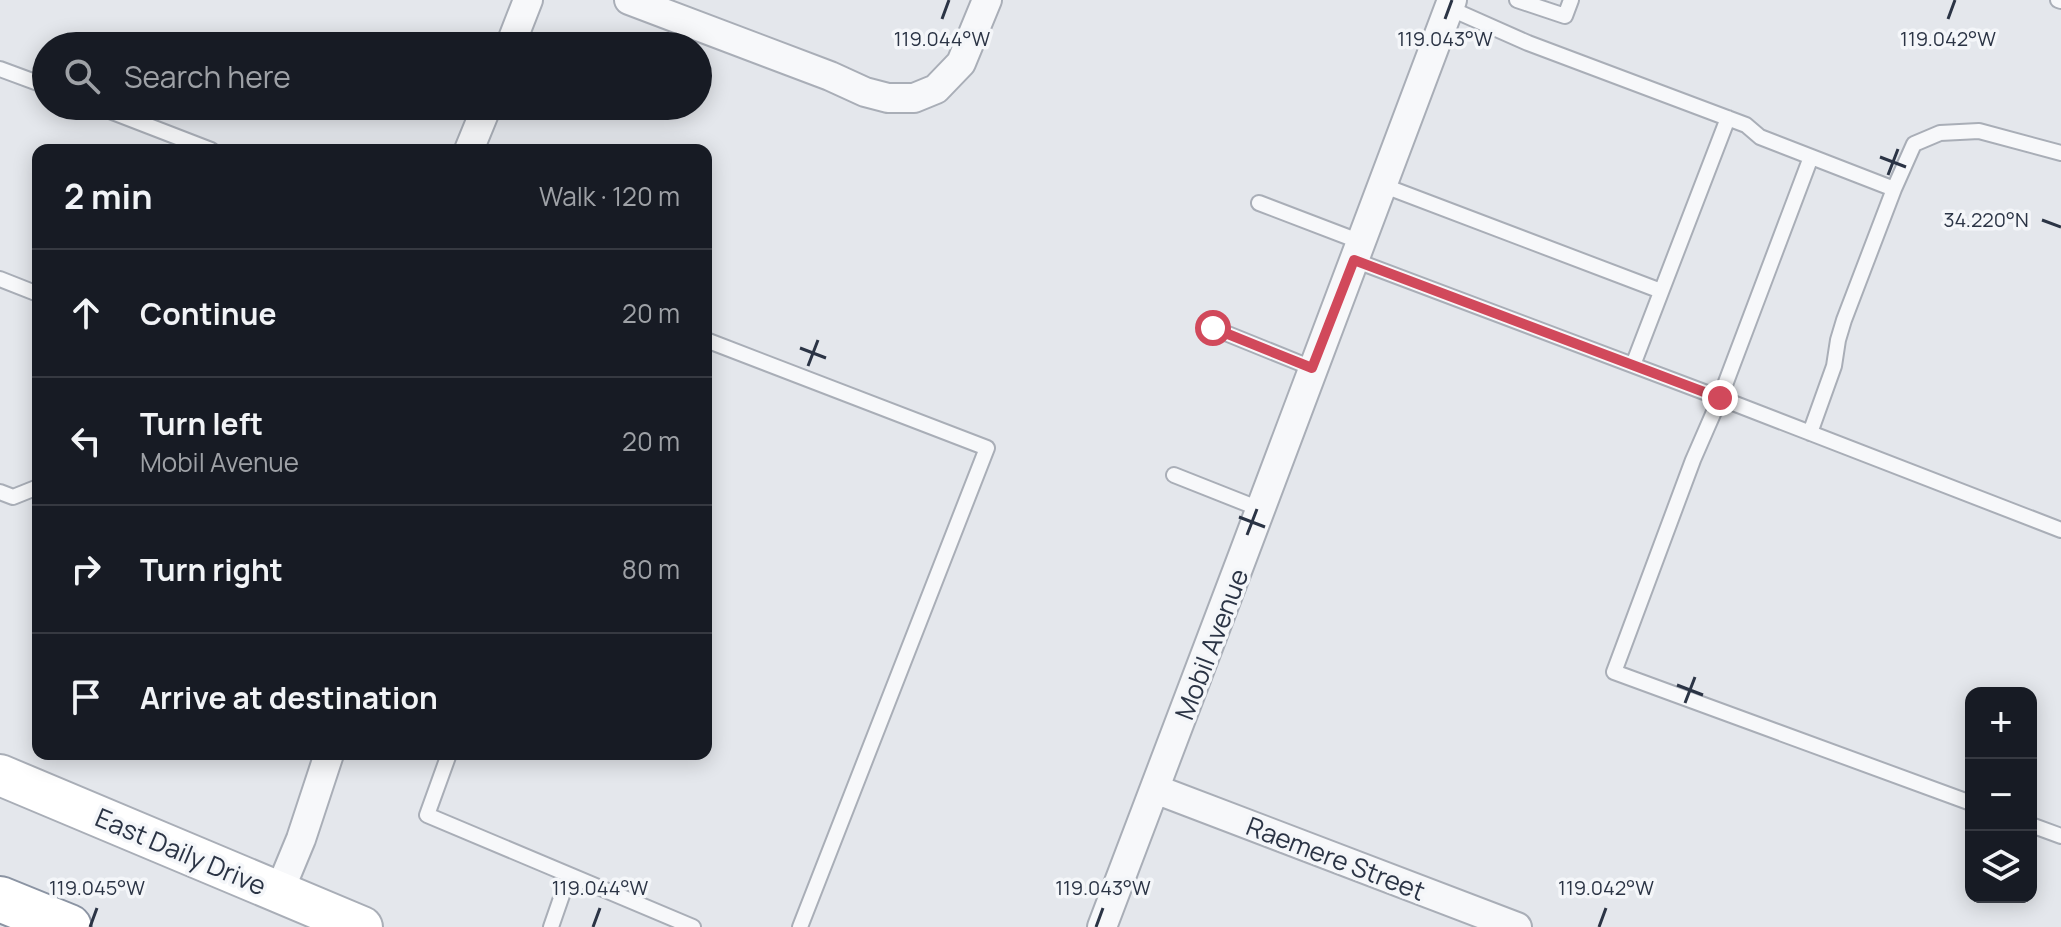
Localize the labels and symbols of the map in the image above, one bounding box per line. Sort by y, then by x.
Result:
text: 119.044°W [894,25,990,52]
text: 119.043°W [1397,25,1493,52]
text: 119.042°W [1900,25,1996,52]
text: 34.220°N [1943,206,2029,233]
route start [1195,310,1231,346]
route end [1702,380,1738,416]
street label: Mobil Avenue [1166,563,1256,725]
street label: East Daily Drive [90,799,272,903]
street label: Raemere Street [1241,807,1431,909]
text: 119.045°W [49,874,145,901]
text: 119.044°W [552,874,648,901]
text: 119.043°W [1055,874,1151,901]
text: 119.042°W [1558,874,1654,901]

